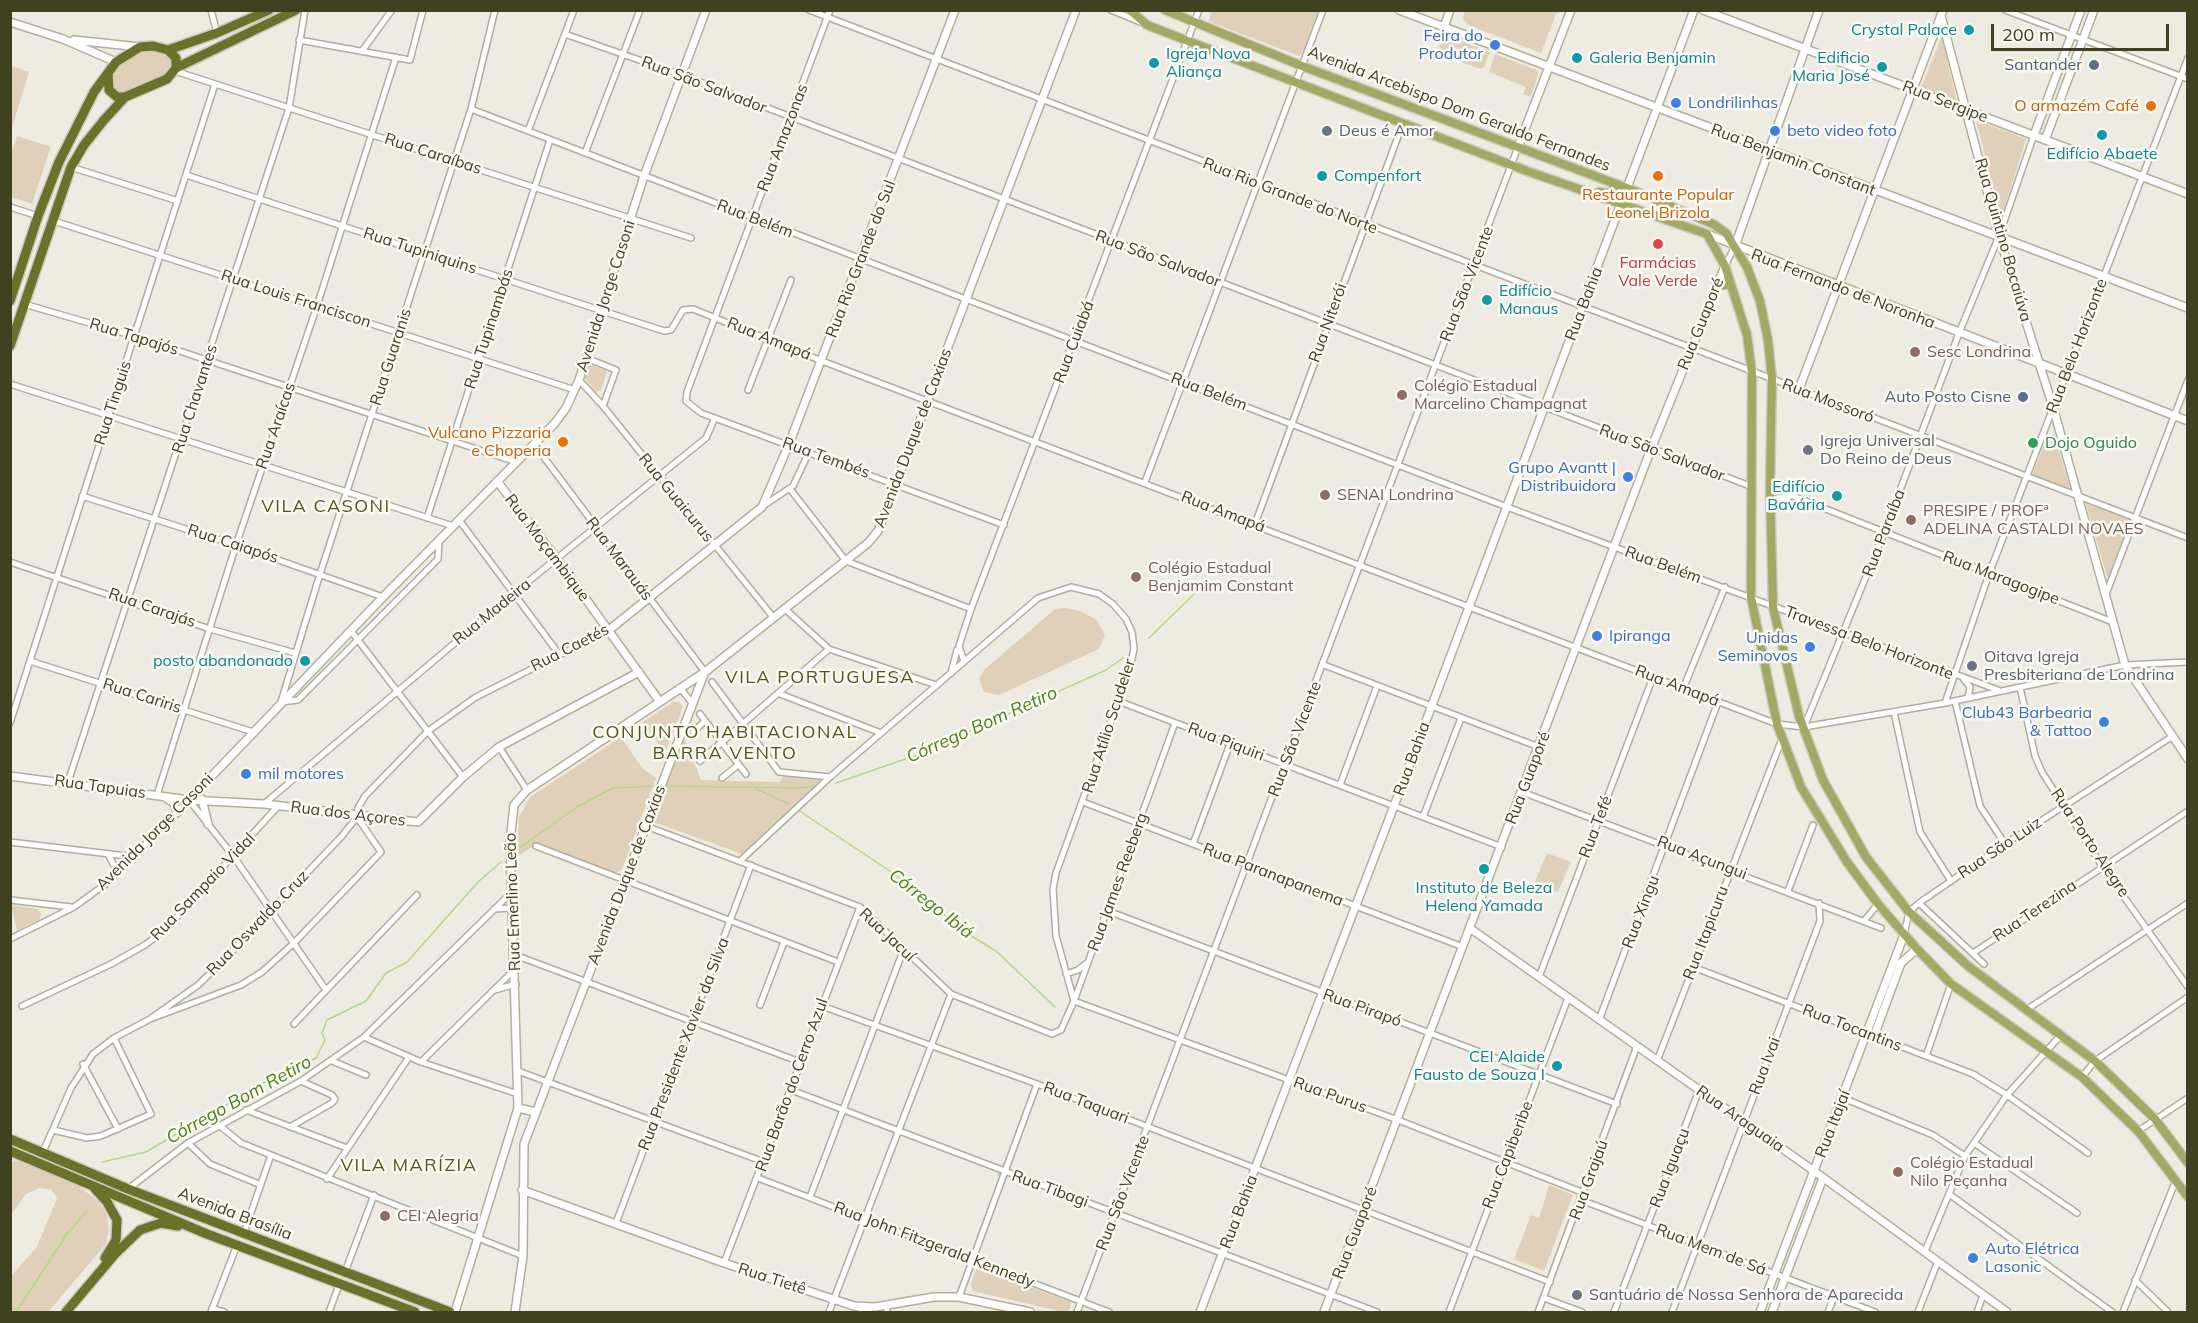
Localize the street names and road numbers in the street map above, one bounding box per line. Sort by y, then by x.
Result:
street label: Avenida Arcebispo Dom Geraldo Fernandes [1305,42,1613,176]
street label: Rua São Salvador [639,52,769,118]
street label: Rua Sergipe [1899,77,1991,127]
street label: Rua Amazonas [754,81,812,195]
street label: Rua Benjamin Constant [1708,120,1878,200]
street label: Rua Caraíbas [382,129,484,179]
street label: Rua Rio Grande do Norte [1200,154,1380,238]
street label: Rua Quintino Bocaiúva [1970,156,2036,324]
street label: Rua Rio Grande do Sul [822,178,900,340]
street label: Rua Belém [714,196,796,242]
street label: Avenida Jorge Casoni [572,218,640,374]
street label: Rua Tupiniquins [361,224,479,278]
street label: Rua São Vicente [1436,224,1498,344]
street label: Rua São Salvador [1093,226,1223,292]
street label: Rua Fernando de Noronha [1748,245,1938,333]
street label: Rua Bahia [1561,264,1607,344]
street label: Rua Louis Franciscon [219,266,373,332]
street label: Rua Tupinambás [460,266,518,392]
street label: Rua Guaporé [1674,275,1728,373]
street label: Rua Belo Horizonte [2042,276,2112,416]
street label: Rua Niterói [1305,281,1351,365]
street label: Rua Cuiabá [1050,298,1098,386]
street label: Rua Guaranis [366,306,416,408]
street label: Rua Amapá [724,313,814,365]
street label: Rua Tapajós [87,314,181,360]
street label: Rua Chavantes [168,342,222,456]
street label: Avenida Duque de Caxias [870,346,956,530]
street label: Rua Tinguis [90,358,136,448]
street label: Rua Belém [1168,369,1250,415]
street label: Rua Mossoró [1779,375,1877,427]
street label: Rua Araícas [252,380,300,472]
street label: Rua São Salvador [1597,420,1727,486]
street label: Rua Tembés [780,433,872,483]
street label: Rua Guaicurus [634,450,718,546]
street label: Rua Amapá [1178,487,1268,537]
street label: Rua Paraíba [1859,487,1909,579]
street label: Rua Moçambique [500,491,594,605]
street label: Rua Marauás [581,513,657,605]
street label: Rua Caiapós [185,520,281,568]
street label: Rua Belém [1622,542,1704,588]
street label: Rua Maragogipe [1940,547,2062,609]
street label: Rua Madeira [449,575,535,649]
street label: Rua Carajás [106,584,198,632]
street label: Travessa Belo Horizonte [1782,602,1956,684]
street label: Rua Caetés [528,620,612,676]
street label: Rua Atílio Scudeler [1078,657,1140,795]
street label: Rua Amapá [1632,661,1722,711]
street label: Rua Cariris [100,674,184,718]
street label: Rua São Vicente [1264,679,1326,799]
street label: Rua Piquiri [1185,719,1267,765]
street label: Rua Bahia [1390,719,1434,799]
street label: Rua Guaporé [1502,729,1554,827]
street label: Avenida Jorge Casoni [92,769,218,895]
street label: Rua Tapuias [53,771,147,803]
street label: Avenida Duque de Caxias [584,783,670,967]
street label: Rua Porto Alegre [2047,785,2133,901]
street label: Rua Tefé [1575,793,1617,861]
street label: Rua dos Açores [289,797,407,831]
street label: Rua James Reeberg [1084,810,1152,954]
street label: Rua São Luiz [1954,813,2046,883]
street label: Rua Sampaio Vidal [147,829,259,945]
street label: Rua Emerlino Leão [501,832,525,972]
street label: Rua Açungui [1654,832,1750,884]
street label: Rua Paranapanema [1200,839,1346,911]
street label: Rua Oswaldo Cruz [203,866,313,980]
street label: Rua Xingu [1618,873,1664,951]
street label: Rua Terezina [1990,876,2080,946]
street label: Rua Itapicuru [1679,883,1733,983]
street label: Rua Jacuí [855,904,919,966]
street label: Rua Presidente Xavier da Silva [634,935,734,1153]
street label: Rua Pirapó [1320,985,1404,1031]
street label: Rua Barão do Cerro Azul [752,996,832,1174]
street label: Rua Tocantins [1799,1000,1905,1056]
street label: Rua Ivai [1745,1035,1785,1097]
street label: Rua Purus [1291,1073,1369,1117]
street label: Rua Taquari [1040,1078,1132,1128]
street label: Rua Araguaia [1692,1082,1788,1156]
street label: Rua Itajaí [1811,1088,1855,1160]
street label: Rua Capiberibe [1479,1098,1537,1212]
street label: Rua Iguaçu [1646,1125,1694,1211]
street label: Rua São Vicente [1092,1133,1154,1253]
street label: Rua Grajaú [1566,1137,1612,1223]
street label: Rua Tibagi [1009,1166,1091,1212]
street label: Rua Bahia [1216,1172,1262,1252]
street label: Avenida Brasília [175,1183,295,1245]
street label: Rua Guaporé [1329,1184,1381,1282]
street label: Rua John Fitzgerald Kennedy [831,1198,1037,1292]
street label: Rua Mem de Sá [1653,1220,1769,1280]
street label: Rua Tietê [736,1259,808,1299]

